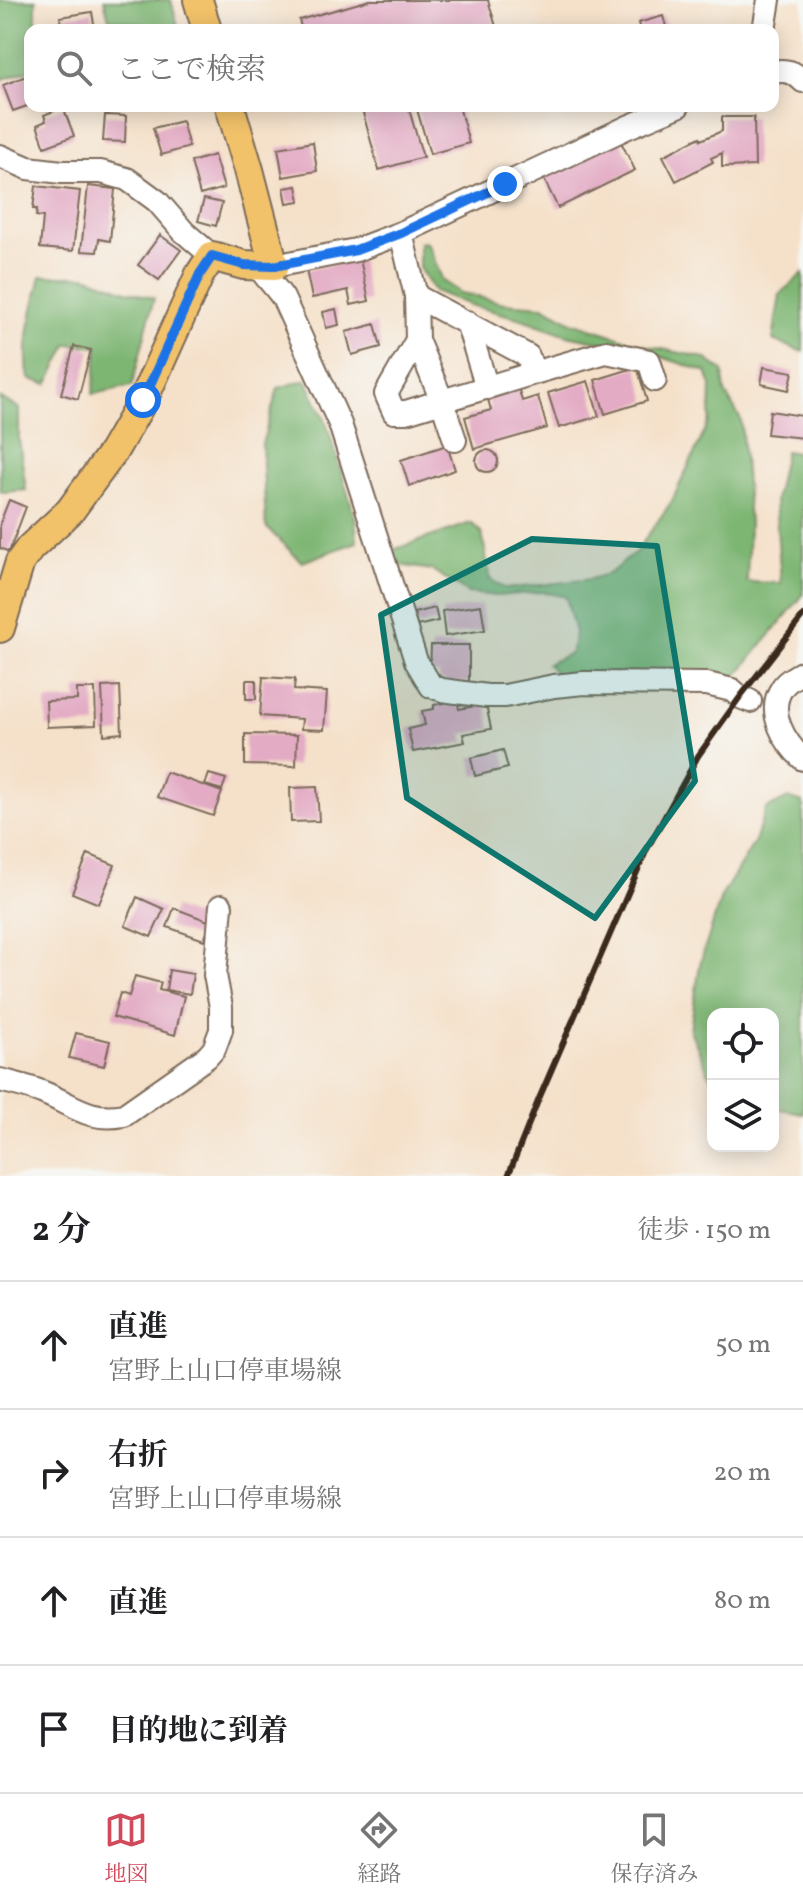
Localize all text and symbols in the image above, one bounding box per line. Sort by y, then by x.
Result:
search box [24,24,779,112]
icon: search [52,46,96,90]
text: ここで検索 [116,50,266,92]
route end [487,166,523,202]
route start [125,382,161,418]
map controls [707,1008,779,1152]
button: locate [707,1008,779,1080]
button: layers [707,1080,779,1152]
text: 2 分 [32,1208,90,1255]
text: 徒歩 · 150 m [638,1213,771,1249]
text: 直進 [108,1307,168,1349]
icon: ahead [32,1323,76,1367]
text: 50 m [715,1327,771,1363]
text: 宮野上山口停車場線 [108,1354,342,1390]
text: 右折 [108,1435,168,1477]
icon: right [32,1451,76,1495]
text: 20 m [713,1455,771,1491]
text: 宮野上山口停車場線 [108,1482,342,1518]
icon: ahead [32,1579,76,1623]
text: 直進 [108,1583,168,1625]
text: 80 m [714,1583,771,1619]
icon: arrive [32,1707,76,1751]
text: 目的地に到着 [108,1711,288,1753]
tab: 地図 [104,1808,149,1891]
tab: 経路 [357,1808,402,1891]
tab: 保存済み [610,1808,699,1891]

